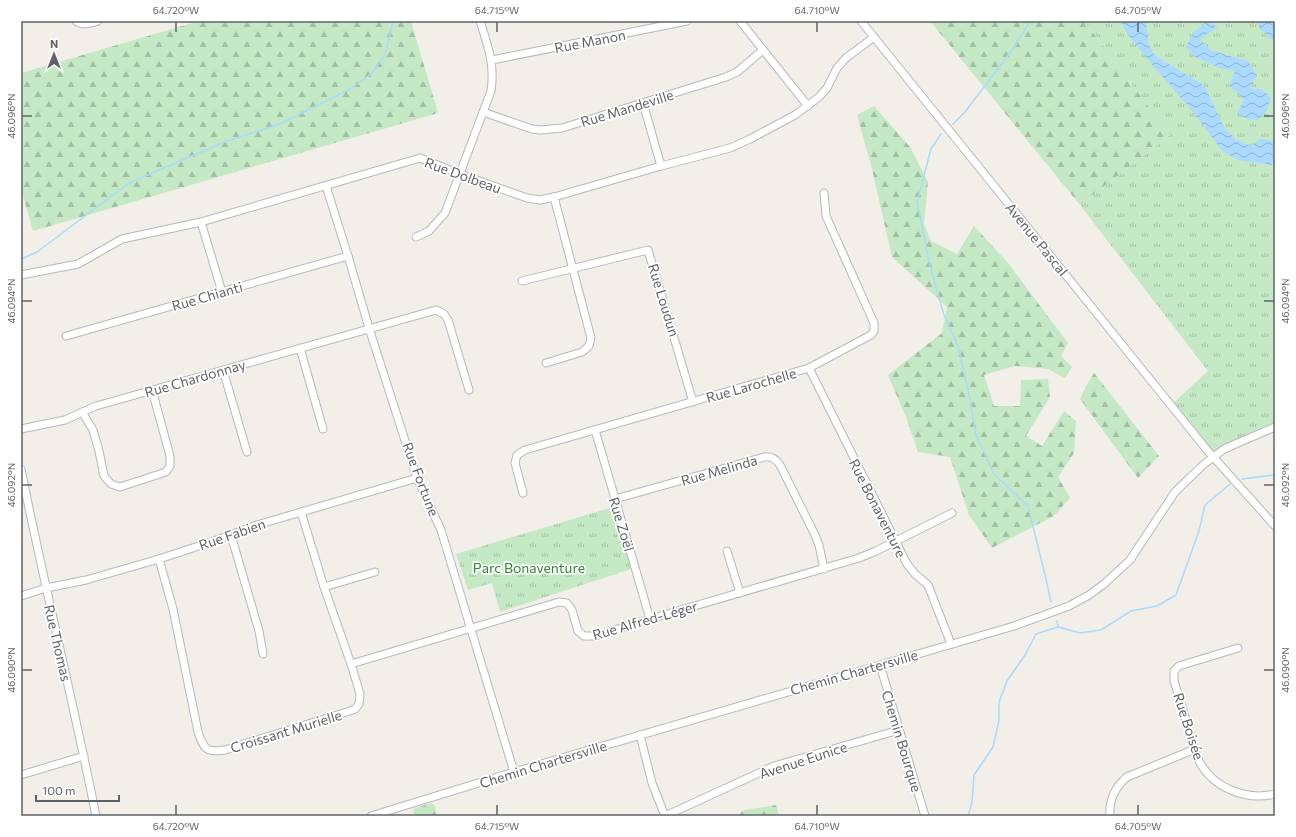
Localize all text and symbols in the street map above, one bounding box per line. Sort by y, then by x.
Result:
text: 64.720°W [153,4,199,16]
text: 64.715°W [475,4,519,16]
text: 64.710°W [794,4,840,16]
text: 64.705°W [1115,4,1161,16]
street label: Rue Manon [553,26,627,56]
north arrow [34,34,74,74]
text: N [50,37,58,50]
street label: Rue Mandeville [578,86,676,130]
text: 46.096°N [5,94,17,138]
text: 46.096°N [1279,94,1291,138]
street label: Rue Dolbeau [422,153,504,197]
street label: Avenue Pascal [1002,199,1072,279]
street label: Rue Loudun [645,261,683,339]
street label: Rue Chianti [170,278,244,314]
text: 46.094°N [5,279,17,323]
text: 46.094°N [1279,279,1291,323]
street label: Rue Chardonnay [142,355,248,401]
street label: Rue Larochelle [704,364,798,406]
street label: Rue Fortune [399,440,443,518]
street label: Rue Melinda [679,451,759,489]
street label: Rue Bonaventure [846,456,910,560]
text: 46.092°N [5,463,17,507]
text: 46.092°N [1279,463,1291,507]
street label: Rue Zoël [606,495,638,553]
street label: Rue Fabien [196,515,268,553]
park label: Parc Bonaventure [473,559,585,576]
street label: Rue Alfred-Léger [591,597,700,643]
street label: Rue Thomas [41,603,75,683]
street label: Chemin Chartersville [788,646,920,698]
text: 46.090°N [5,647,17,693]
text: 46.090°N [1279,647,1291,693]
street label: Chemin Bourque [878,688,926,794]
street label: Rue Boisée [1170,690,1208,762]
street label: Croissant Murielle [228,706,344,756]
street label: Chemin Chartersville [477,737,609,791]
street label: Avenue Eunice [757,738,849,782]
scale bar [36,777,119,803]
text: 100 m [42,783,76,797]
text: 64.720°W [153,820,199,832]
text: 64.715°W [475,820,519,832]
text: 64.710°W [794,820,840,832]
text: 64.705°W [1115,820,1161,832]

